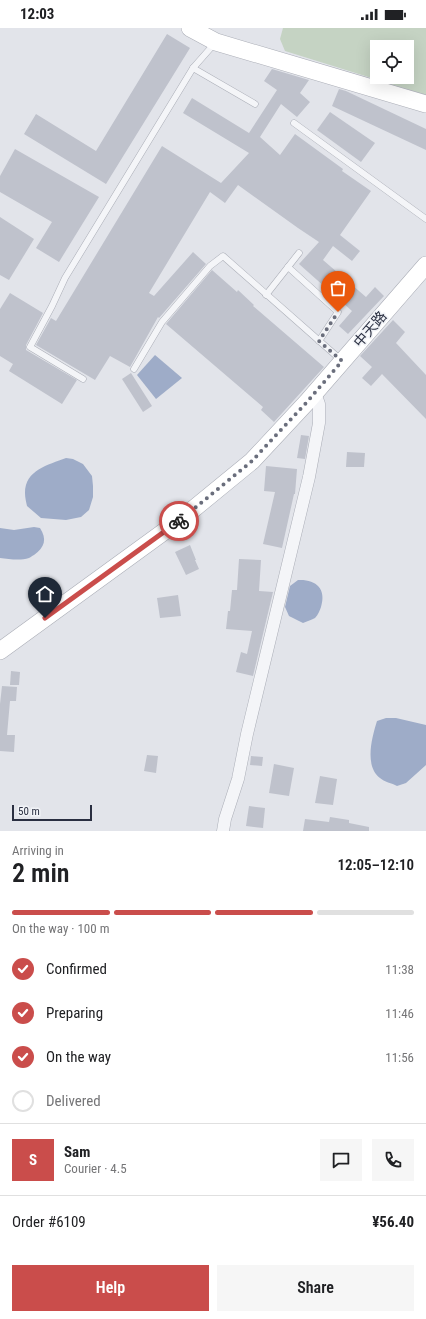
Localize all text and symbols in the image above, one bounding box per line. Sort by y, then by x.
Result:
text: 12:03 [20,5,54,23]
map controls [370,40,414,84]
button: locate [370,40,414,84]
pin [321,271,355,312]
icon: bag [327,277,349,299]
street label: 中天路 [350,308,390,350]
courier [159,501,199,541]
icon: bike [168,510,190,532]
pin [28,577,62,618]
icon: home [34,583,56,605]
scale bar [12,803,92,822]
text: 50 m [18,805,40,818]
text: Arriving in [12,843,64,858]
text: 12:05–12:10 [337,856,414,874]
text: 2 min [12,858,70,888]
text: On the way · 100 m [12,921,109,936]
icon: check [12,958,34,980]
text: Confirmed [46,960,107,978]
text: 11:38 [385,962,414,977]
icon: check [12,1002,34,1024]
text: Preparing [46,1004,103,1022]
text: 11:46 [385,1006,414,1021]
icon: check [12,1046,34,1068]
text: On the way [46,1048,111,1066]
text: 11:56 [385,1050,414,1065]
text: Delivered [46,1092,101,1110]
button: chat [320,1139,362,1181]
button: phone [372,1139,414,1181]
text: Sam [64,1143,90,1161]
text: S [29,1151,37,1169]
text: Courier · 4.5 [64,1161,127,1176]
text: Order #6109 [12,1213,86,1231]
text: ¥56.40 [372,1213,414,1231]
button: Help [12,1265,209,1311]
button: Share [217,1265,414,1311]

